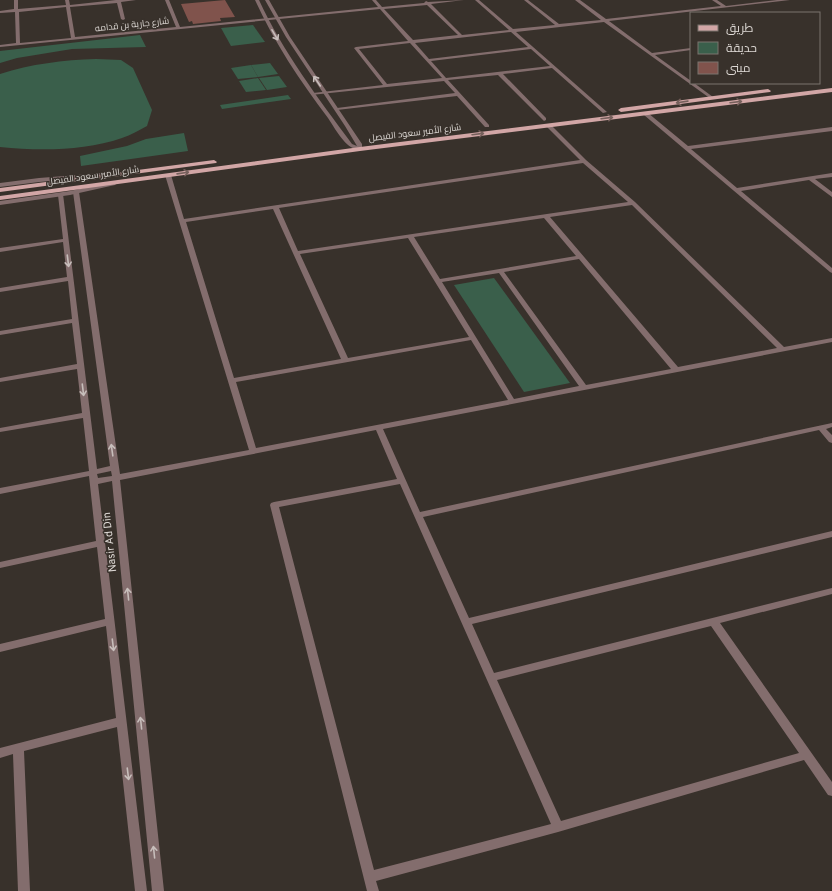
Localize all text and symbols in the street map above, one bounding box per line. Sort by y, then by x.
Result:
legend [690,12,820,84]
street label: شارع جارية بن قدامه [94,16,170,34]
text: طريق [726,21,754,37]
one-way arrow [271,29,279,41]
text: حديقة [726,41,757,57]
text: مبنى [726,61,751,77]
one-way arrow [313,76,321,87]
one-way arrow [676,98,689,106]
one-way arrow [729,98,742,106]
one-way arrow [600,115,613,122]
street label: شارع الأمير سعود الفيصل [368,122,462,144]
one-way arrow [471,130,484,138]
street label: شارع الأمير سعود الفيصل [46,164,140,188]
one-way arrow [176,169,189,177]
one-way arrow [65,254,72,267]
one-way arrow [79,383,87,396]
one-way arrow [108,444,116,457]
street label: Nasir Ad Din [100,511,120,573]
one-way arrow [124,587,131,600]
one-way arrow [109,638,116,651]
one-way arrow [137,717,144,730]
one-way arrow [124,767,131,780]
one-way arrow [150,846,157,859]

